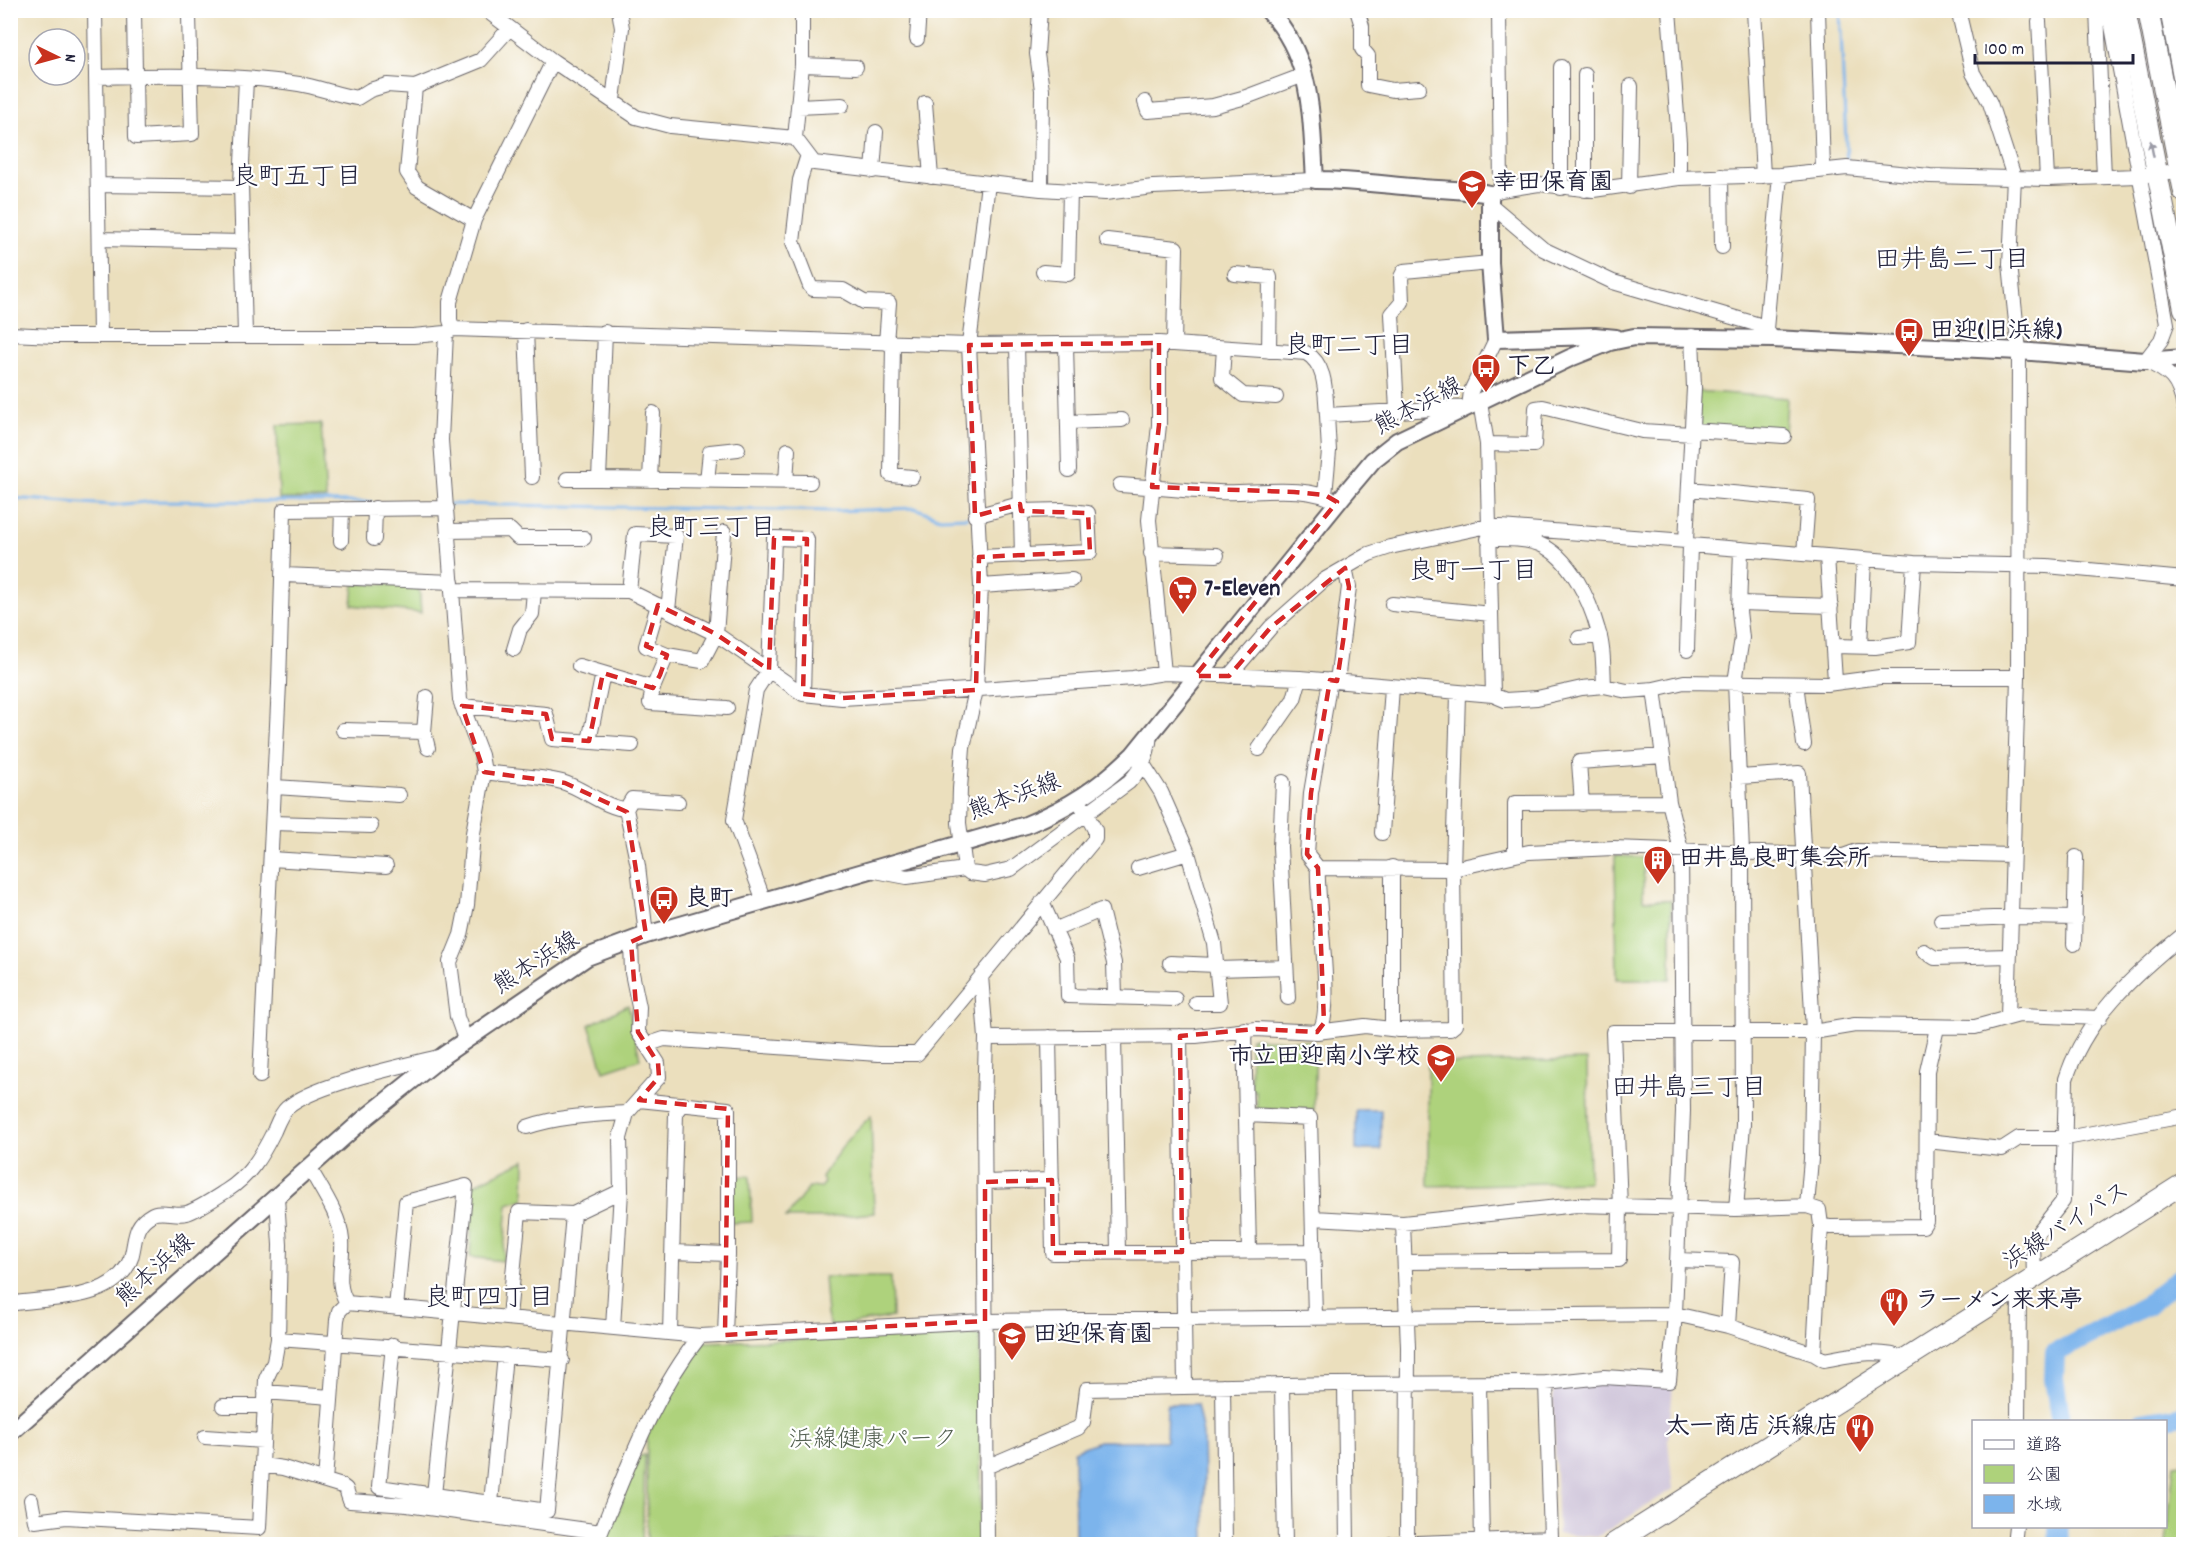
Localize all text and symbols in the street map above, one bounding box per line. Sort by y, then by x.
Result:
north arrow [27,27,87,87]
scale bar [1975,27,2132,65]
text: 100 m [1984,38,2024,63]
text: N [58,53,81,63]
one-way arrow [2147,139,2156,158]
district label: 良町五丁目 [232,160,362,197]
place label: 幸田保育園 [1493,167,1613,201]
school or university icon: 幸田保育園 [1456,168,1488,210]
district label: 田井島二丁目 [1874,243,2030,280]
place label: 田迎(旧浜線) [1930,315,2062,349]
bus stop icon: 田迎(旧浜線) [1893,316,1925,358]
district label: 良町二丁目 [1284,329,1414,366]
place label: 下乙 [1507,351,1555,385]
bus stop icon: 下乙 [1470,352,1502,394]
street label: 熊本浜線 [1369,369,1469,445]
district label: 良町三丁目 [646,511,776,548]
district label: 良町一丁目 [1408,554,1538,591]
place label: 7-Eleven [1204,573,1280,607]
supermarket icon: 7-Eleven [1167,574,1199,616]
street label: 熊本浜線 [964,766,1066,830]
place label: 田井島良町集会所 [1679,843,1871,877]
building icon: 田井島良町集会所 [1642,844,1674,886]
place label: 良町 [685,883,733,917]
bus stop icon: 良町 [648,884,680,926]
street label: 熊本浜線 [487,924,587,1004]
place label: 市立田迎南小学校 [1228,1041,1420,1075]
school or university icon: 市立田迎南小学校 [1425,1042,1457,1084]
district label: 田井島三丁目 [1611,1071,1767,1108]
street label: 浜線バイパス [1997,1175,2137,1279]
street label: 熊本浜線 [109,1226,203,1316]
district label: 良町四丁目 [424,1281,554,1318]
place label: ラーメン来来亭 [1915,1285,2083,1319]
restaurant icon: ラーメン来来亭 [1878,1286,1910,1328]
place label: 田迎保育園 [1033,1319,1153,1353]
school or university icon: 田迎保育園 [996,1320,1028,1362]
place label: 太一商店 浜線店 [1666,1411,1839,1445]
restaurant icon: 太一商店 浜線店 [1844,1412,1876,1454]
legend [1972,1420,2167,1528]
park label: 浜線健康パーク [789,1424,957,1458]
text: 道路 [2026,1434,2062,1459]
text: 公園 [2026,1464,2062,1489]
text: 水域 [2026,1494,2062,1519]

